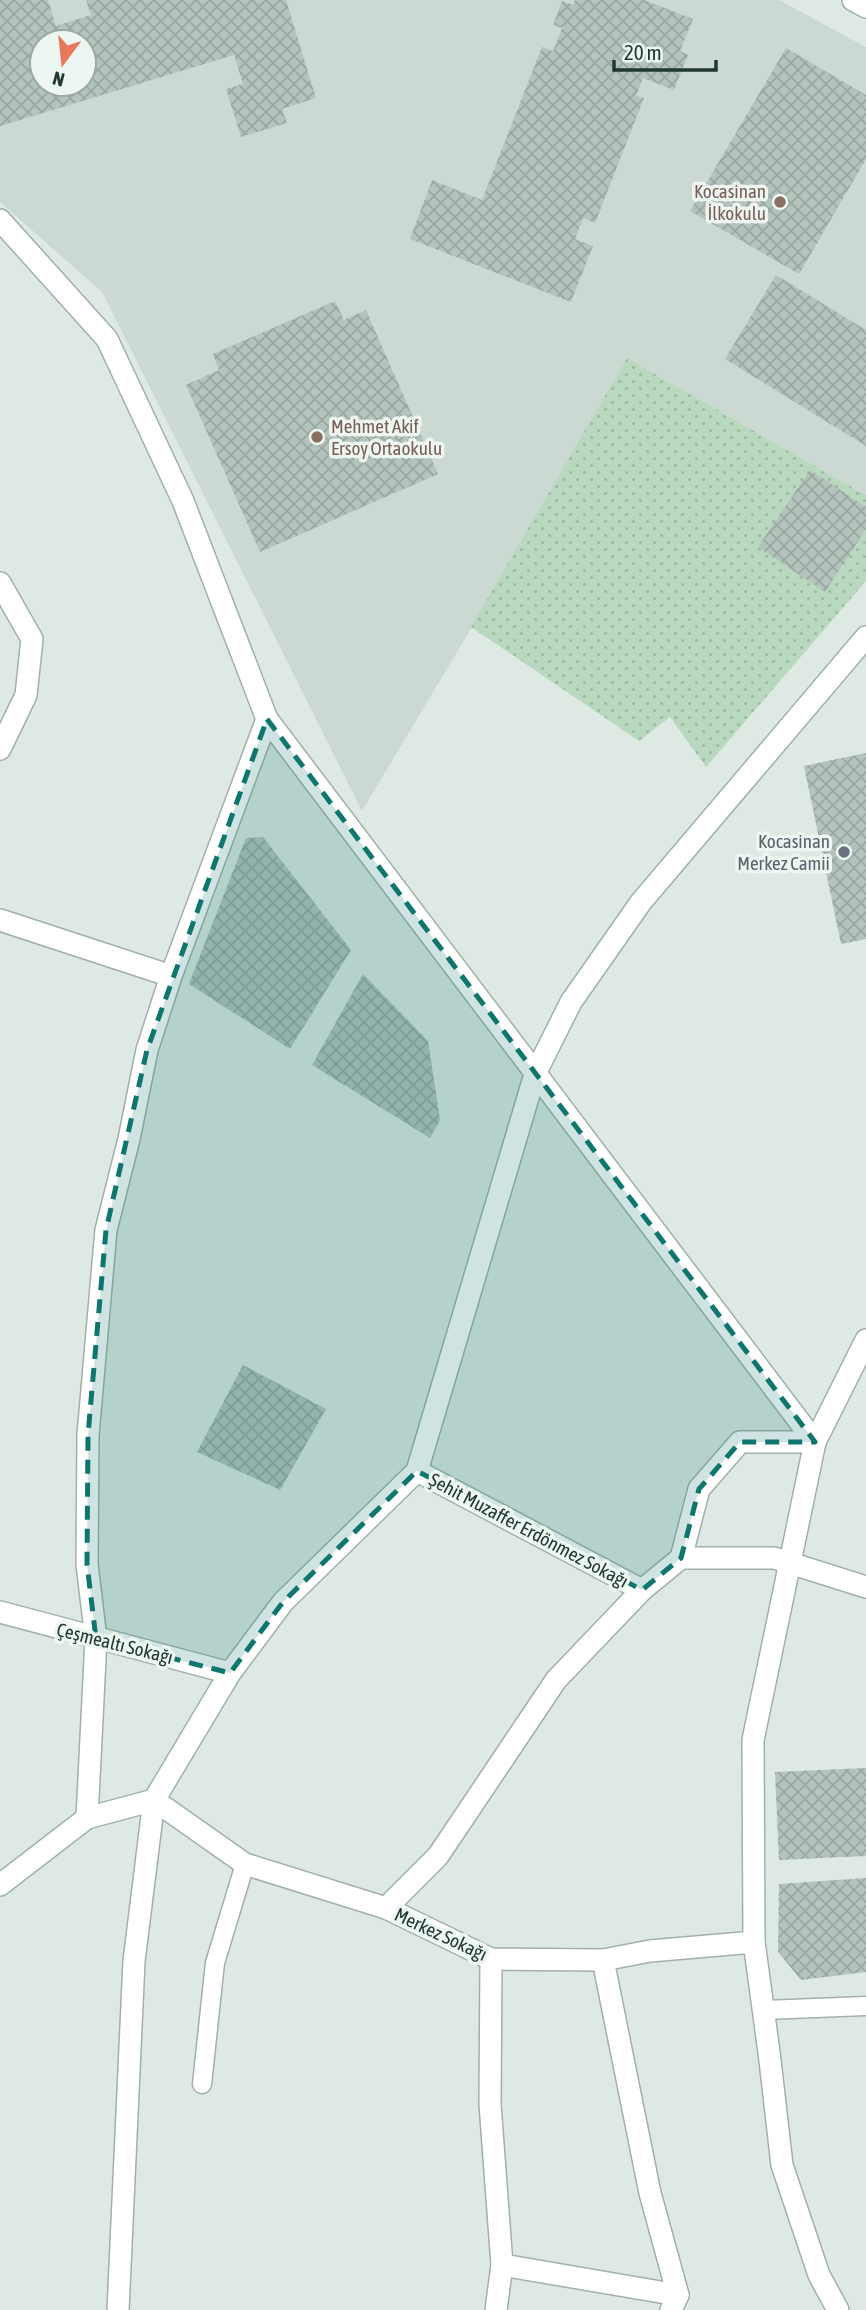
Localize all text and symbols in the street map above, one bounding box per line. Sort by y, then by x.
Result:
north arrow [28,28,98,98]
scale bar [614,28,716,72]
text: 20 m [624,40,662,64]
text: N [50,67,67,91]
place label: Kocasinan İlkokulu [694,180,766,224]
marker: Kocasinan İlkokulu [772,194,788,210]
place label: Mehmet Akif Ersoy Ortaokulu [331,415,442,459]
marker: Mehmet Akif Ersoy Ortaokulu [309,429,325,445]
place label: Kocasinan Merkez Camii [737,830,830,874]
marker: Kocasinan Merkez Camii [836,844,852,860]
street label: Şehit Muzaffer Erdönmez Sokağı [426,1468,632,1592]
street label: Çeşmealtı Sokağı [55,1618,175,1668]
street label: Merkez Sokağı [391,1903,491,1965]

